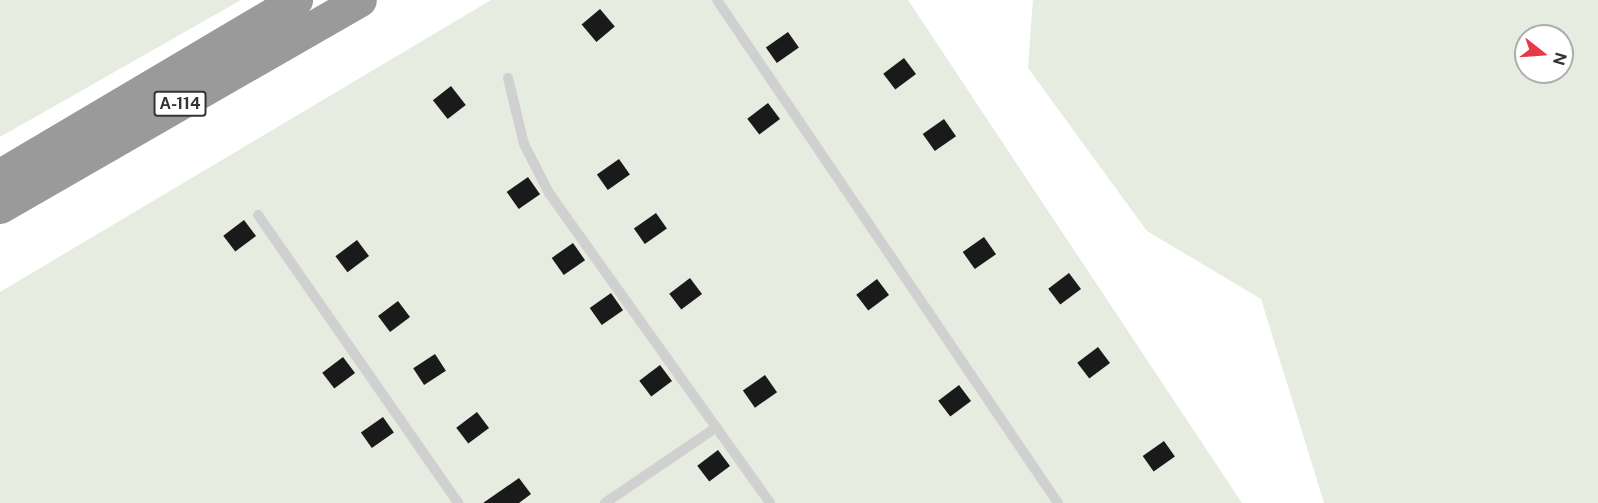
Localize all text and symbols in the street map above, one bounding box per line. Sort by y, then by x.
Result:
north arrow [1514,24,1574,84]
text: N [1549,50,1571,68]
road number: А-114 [153,91,207,117]

